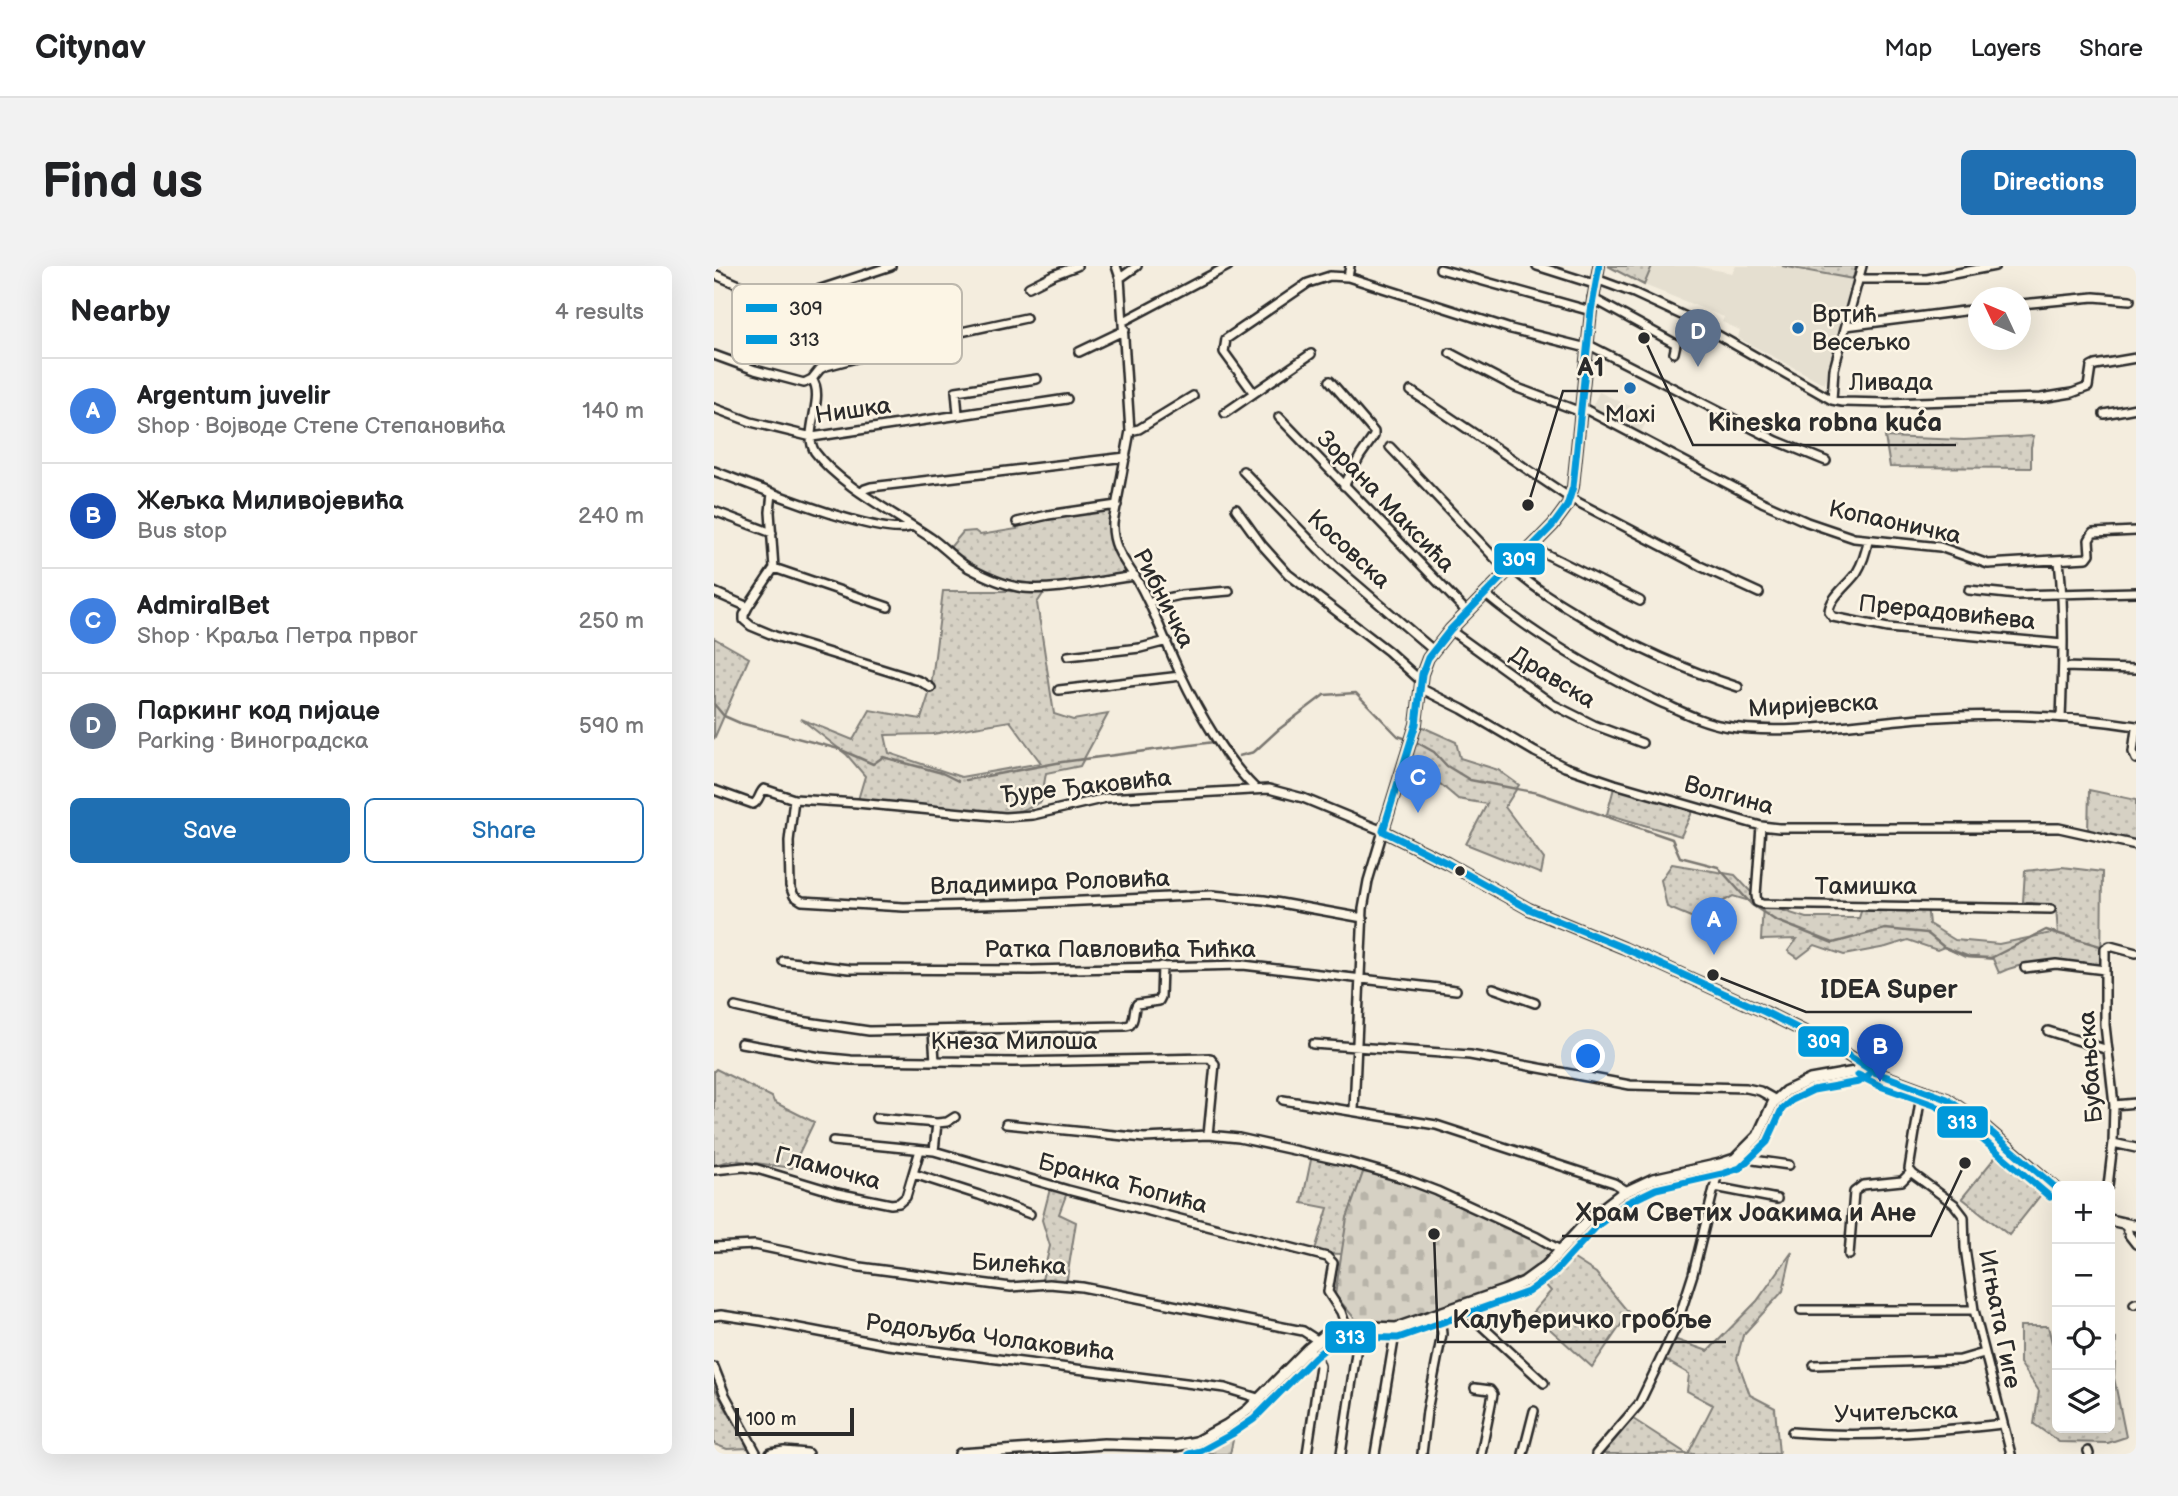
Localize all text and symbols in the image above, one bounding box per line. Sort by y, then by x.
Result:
text: Citynav [35,28,146,68]
text: Map [1884,34,1932,63]
text: Layers [1970,34,2041,63]
text: Share [2079,34,2143,63]
button: Directions [1961,150,2136,215]
text: Find us [42,153,203,212]
legend [732,284,962,364]
north arrow [1968,287,2031,350]
text: Nearby [70,294,170,330]
text: 4 results [555,298,644,326]
text: 309 [789,298,823,321]
place label: Вртић Весељко [1812,300,1910,357]
pin: D [1675,309,1721,367]
marker: Вртић Весељко [1790,320,1806,336]
text: 313 [789,329,820,352]
callout: A1 [1563,344,1618,391]
text: A1 [1577,353,1604,384]
street label: Ливада [1848,368,1933,397]
marker: Maxi [1622,380,1638,396]
text: Argentum juvelir [137,381,330,412]
street label: Нишка [813,391,893,430]
text: A [86,397,100,425]
text: 140 m [582,397,644,425]
callout: Kineska robna kuća [1693,398,1956,445]
place label: Maxi [1604,400,1656,429]
text: Kineska robna kuća [1708,408,1942,439]
text: Shop · Војводе Степе Степановића [137,412,506,440]
street label: Зорана Максића [1310,424,1461,578]
text: Жељка Миливојевића [137,486,404,517]
street label: Копаоничка [1826,494,1964,551]
text: B [85,502,101,530]
text: 240 m [578,502,644,530]
street label: Косовска [1301,504,1396,595]
text: Bus stop [137,517,227,545]
line badge: 309 [1493,542,1546,576]
street label: Рибничка [1126,544,1201,653]
text: 309 [1502,549,1536,572]
street label: Прерадовићева [1857,589,2037,636]
text: AdmiralBet [137,591,270,622]
text: C [85,607,101,635]
text: 250 m [578,607,644,635]
text: Shop · Краља Петра првог [137,622,418,650]
street label: Дравска [1505,640,1601,715]
street label: Миријевска [1747,688,1879,723]
text: Паркинг код пијаце [137,696,380,727]
text: D [85,712,101,740]
text: 590 m [579,712,644,740]
text: Parking · Виноградска [137,727,369,755]
pin: C [1395,755,1441,813]
street label: Ђуре Ђаковића [999,763,1173,810]
street label: Волгина [1681,770,1777,821]
button: Save [70,798,350,863]
button: Share [364,798,644,863]
street label: Владимира Роловића [930,864,1171,901]
unlabelled marker [1453,864,1467,878]
street label: Тамишка [1815,872,1917,901]
pin: A [1691,897,1737,955]
street label: Ратка Павловића Ћићка [984,935,1256,964]
callout: IDEA Super [1806,965,1972,1012]
text: IDEA Super [1820,975,1958,1006]
street label: Бубањска [2072,1010,2109,1124]
pin: B [1857,1024,1903,1082]
line badge: 309 [1797,1025,1850,1058]
street label: Кнеза Милоша [931,1027,1097,1056]
text: 309 [1807,1031,1841,1054]
your location [1571,1039,1605,1073]
line badge: 313 [1936,1105,1989,1139]
text: 313 [1947,1112,1977,1135]
street label: Гламочка [772,1140,884,1197]
street label: Бранка Ћопића [1035,1147,1211,1220]
map controls [2052,1181,2115,1433]
button: + [2052,1181,2115,1244]
callout: Храм Светих Јоакима и Ане [1562,1189,1931,1236]
text: Храм Светих Јоакима и Ане [1575,1198,1916,1229]
button: − [2052,1244,2115,1307]
street label: Игњата Гиге [1972,1247,2027,1391]
street label: Билећка [971,1248,1067,1281]
callout: Калуђеричко гробље [1438,1295,1726,1342]
text: Калуђеричко гробље [1452,1305,1712,1336]
button: locate [2052,1307,2115,1370]
street label: Родољуба Чолаковића [863,1308,1117,1367]
line badge: 313 [1324,1320,1377,1354]
text: 313 [1335,1327,1365,1350]
button: layers [2052,1370,2115,1433]
street label: Учитељска [1834,1396,1958,1429]
scale bar [735,1405,854,1437]
text: 100 m [746,1408,797,1431]

